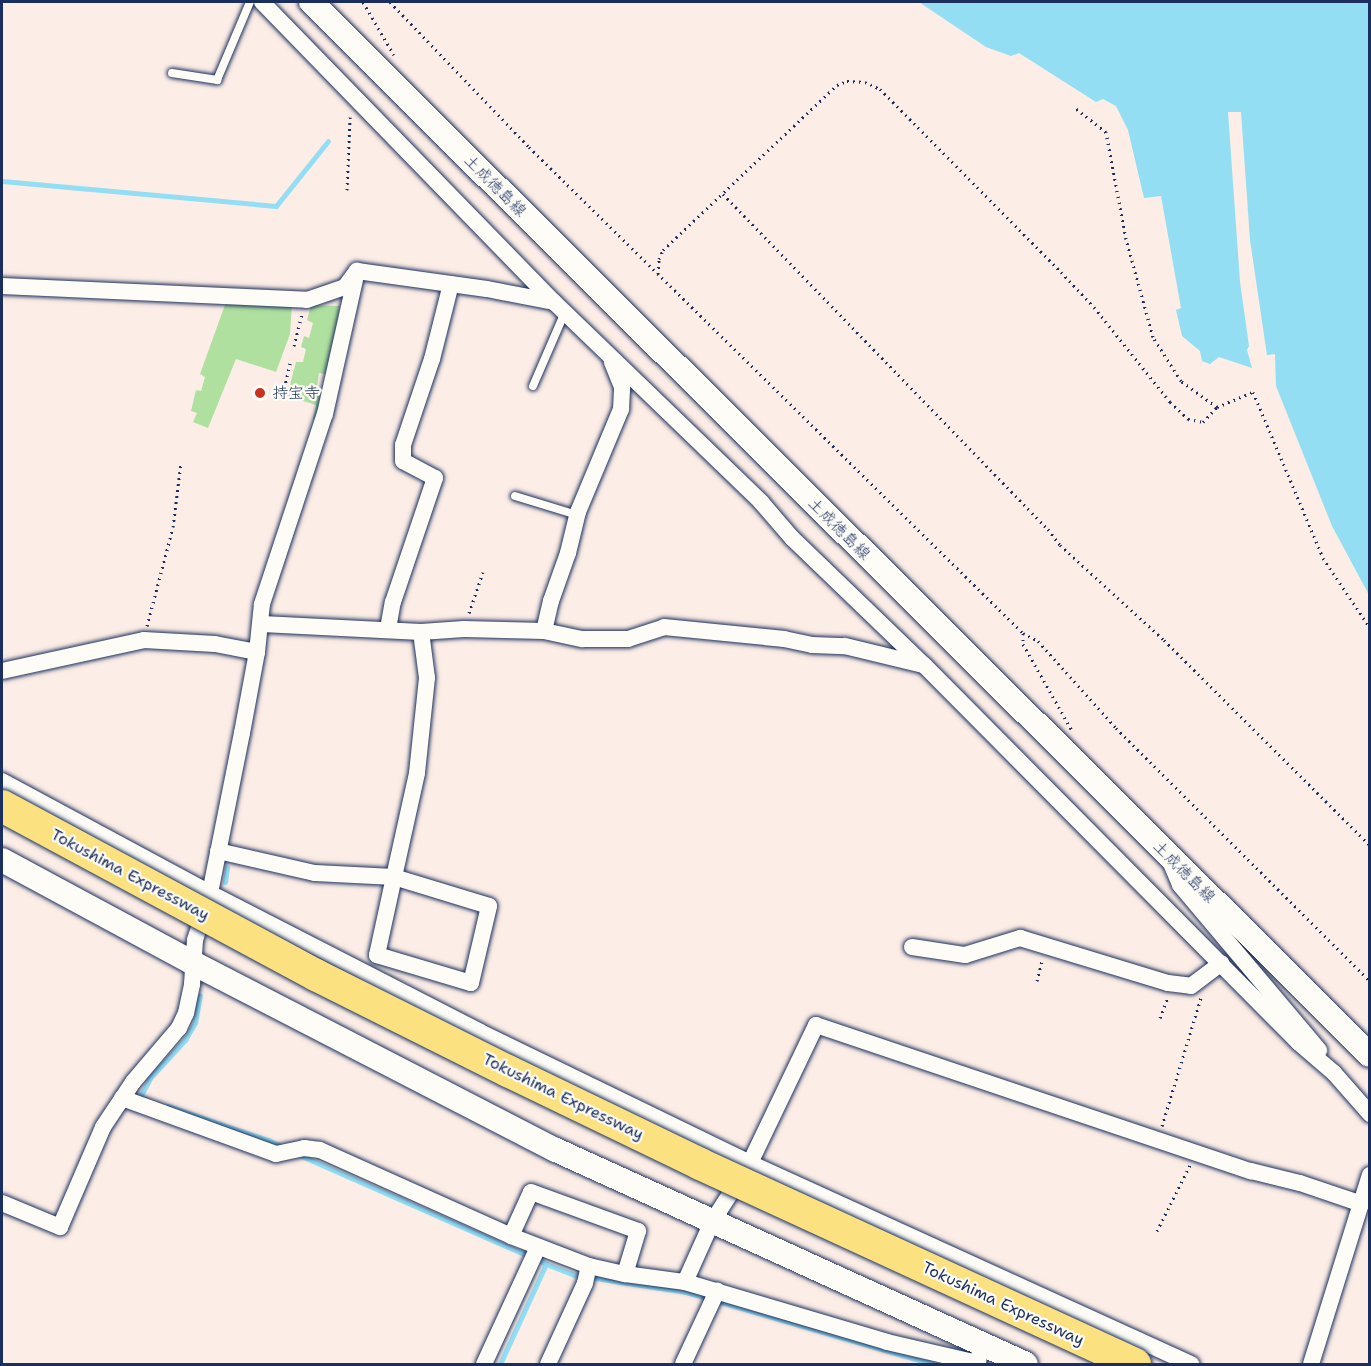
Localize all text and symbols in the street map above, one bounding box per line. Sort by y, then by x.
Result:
street label: 土成徳島線 [460,151,530,221]
place label: 持宝寺 [272,383,320,403]
marker: 持宝寺 [253,386,267,400]
street label: 土成徳島線 [804,494,874,564]
street label: Tokushima Expressway [48,825,212,925]
street label: 土成徳島線 [1149,837,1219,907]
street label: Tokushima Expressway [479,1050,647,1144]
street label: Tokushima Expressway [919,1258,1087,1350]

